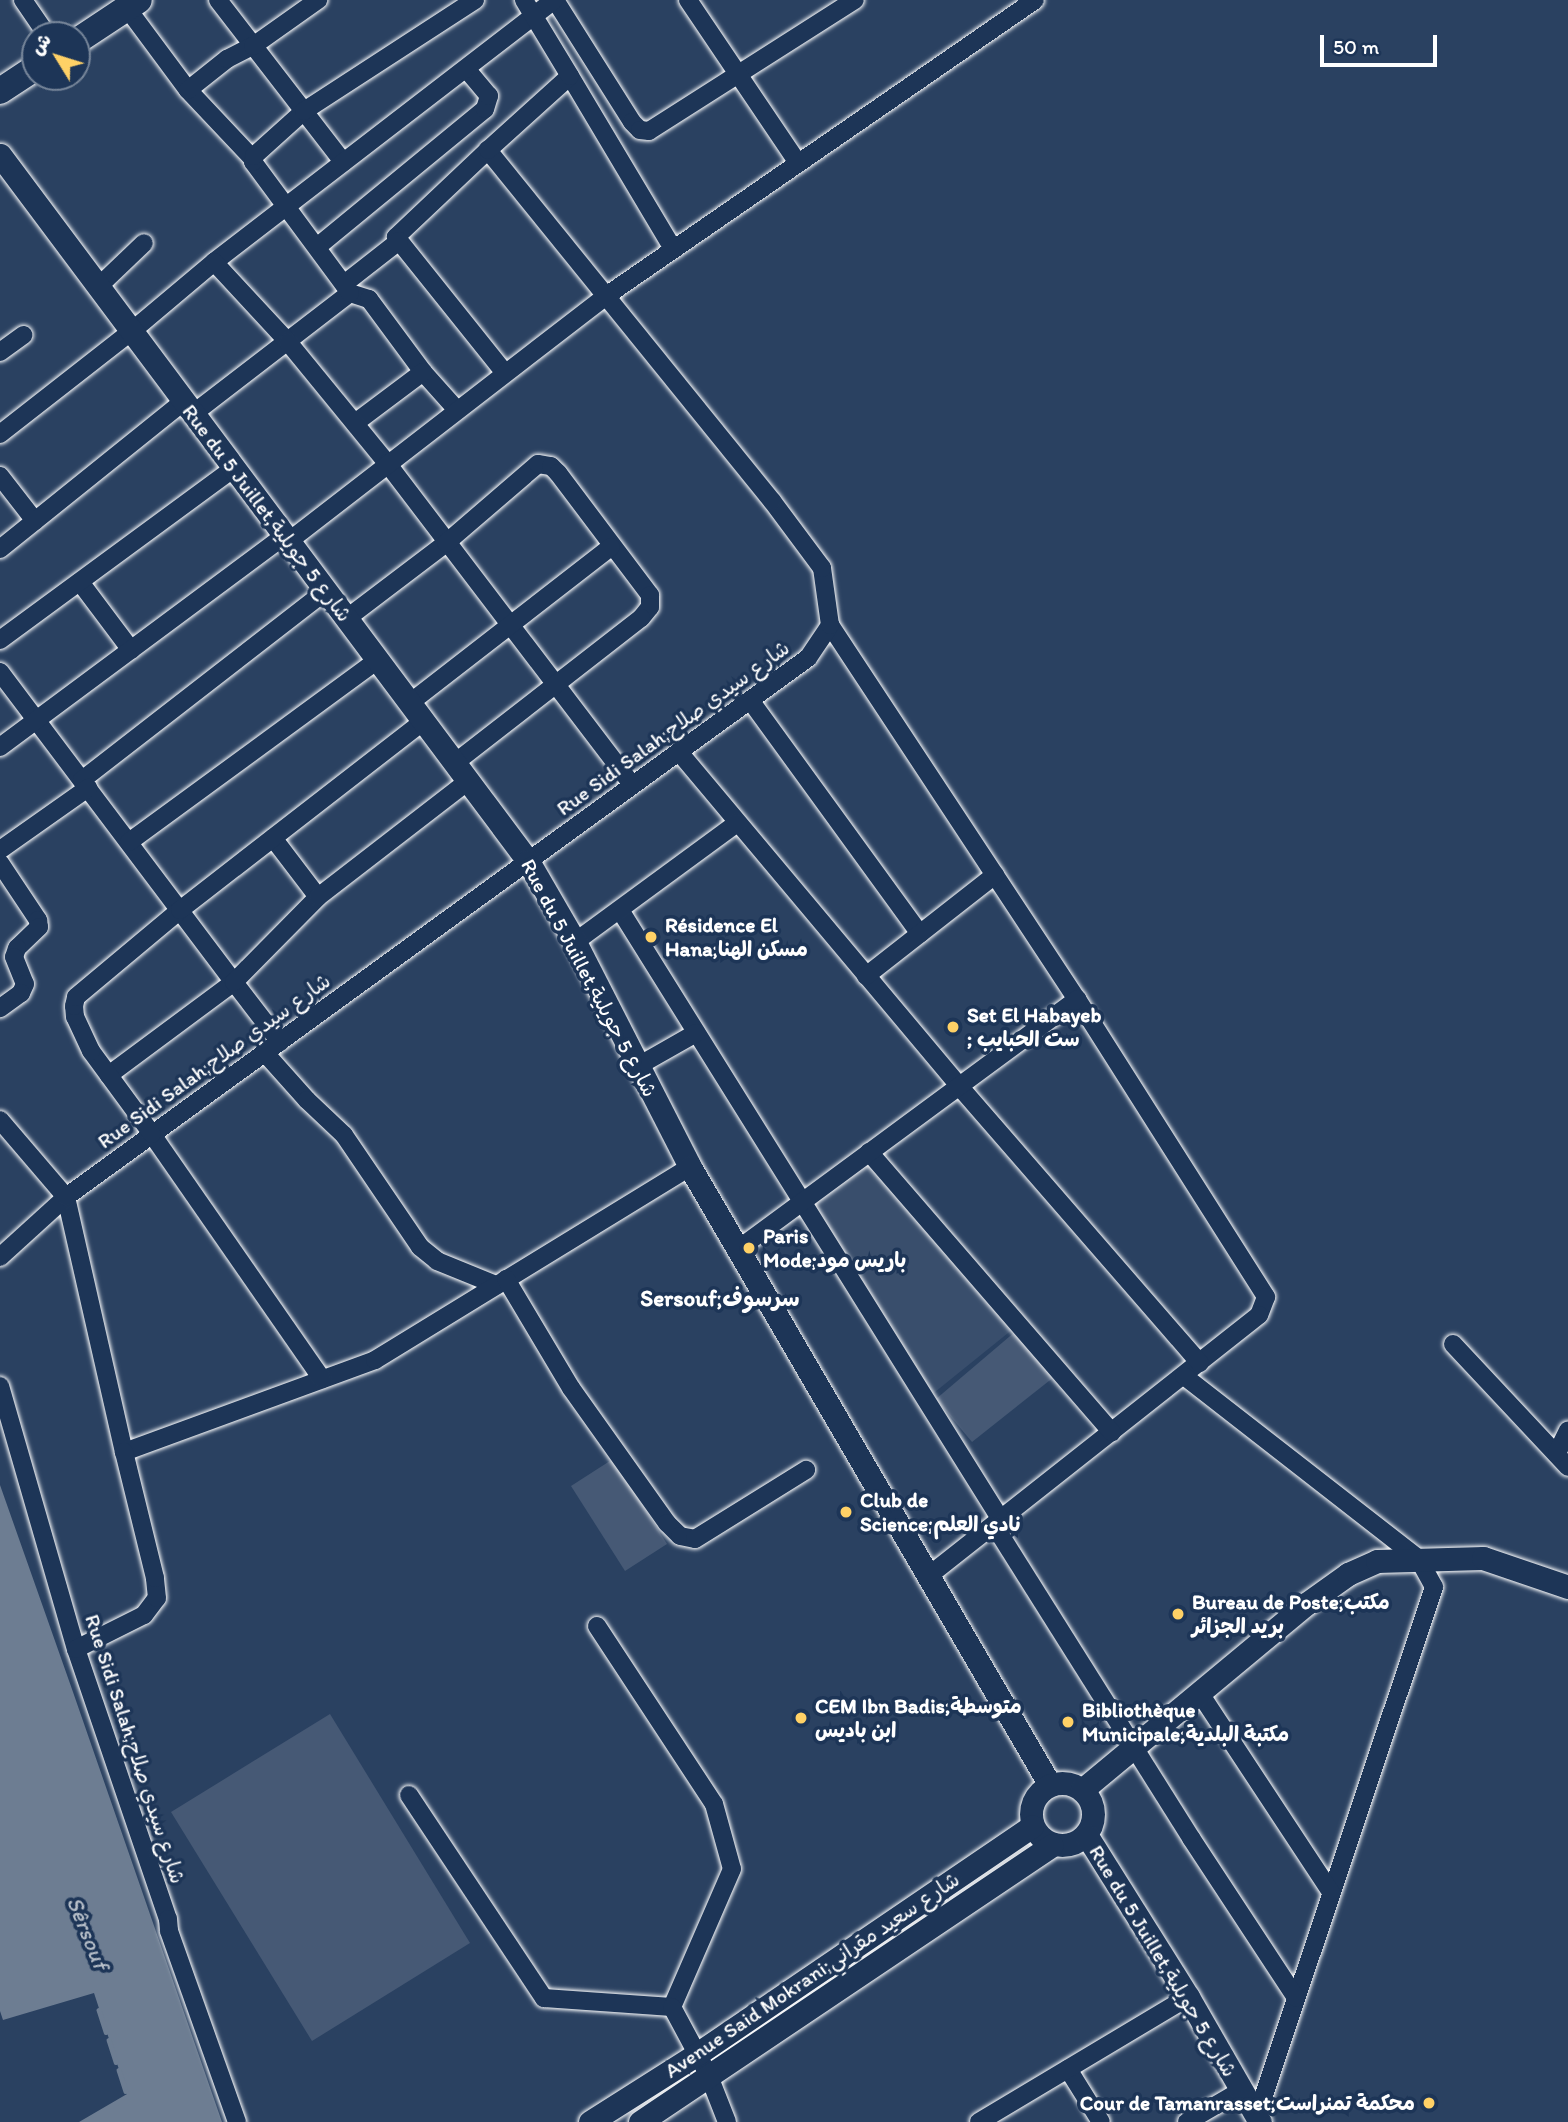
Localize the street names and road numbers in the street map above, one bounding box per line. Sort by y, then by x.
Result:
street label: Rue du 5 Juillet,شارع 5 جويلية [177,399,357,627]
street label: Rue Sidi Salah;شارع سيدي صلاح [552,635,794,821]
street label: Rue du 5 Juillet,شارع 5 جويلية [515,855,663,1101]
street label: Rue Sidi Salah;شارع سيدي صلاح [93,968,335,1154]
street label: Rue Sidi Salah;شارع سيدي صلاح [80,1611,190,1887]
street label: Rue du 5 Juillet,شارع 5 جويلية [1084,1841,1242,2081]
street label: Avenue Said Mokrani;شارع سعيد مقراني [660,1867,964,2083]

